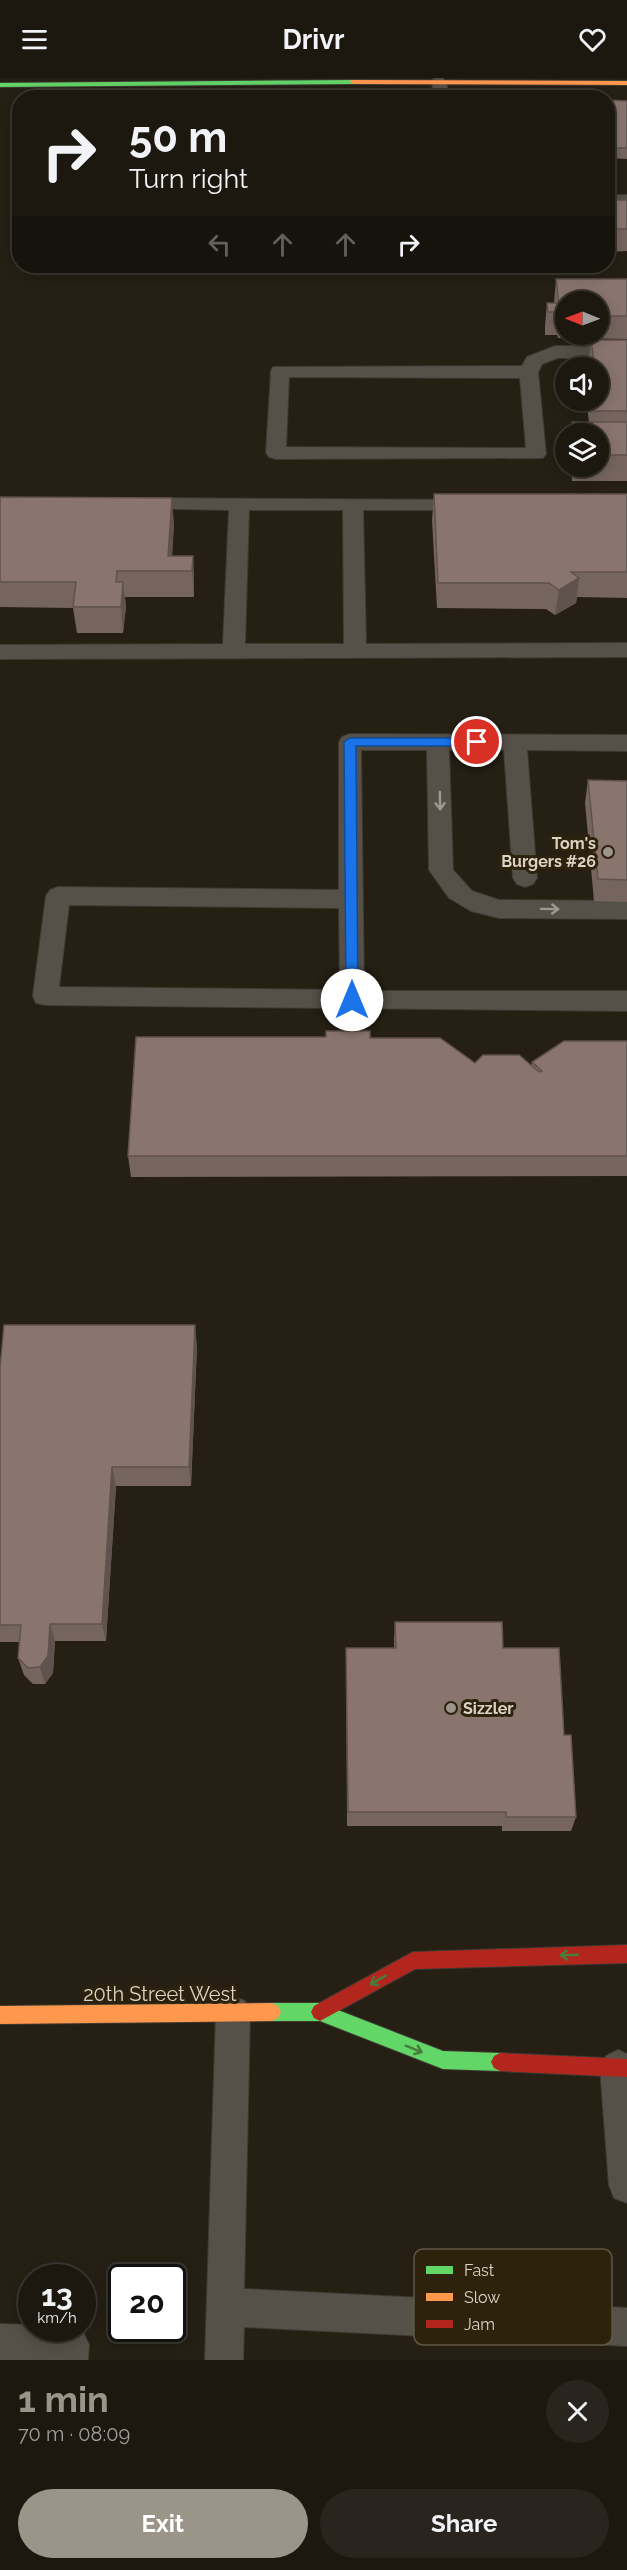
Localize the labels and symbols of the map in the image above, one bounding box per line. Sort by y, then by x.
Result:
north arrow [555,291,609,345]
pin [451,716,502,767]
one-way arrow [434,790,445,810]
place label: Tom's Burgers #26 [501,834,596,871]
marker: Tom's Burgers #26 [601,845,615,859]
one-way arrow [540,904,560,915]
position arrow [320,968,384,1032]
place label: Sizzler [463,1699,514,1718]
marker: Sizzler [444,1701,458,1715]
one-way arrow [559,1950,579,1961]
one-way arrow [370,1975,388,1986]
street label: 20th Street West [83,1982,237,2006]
one-way arrow [404,2044,422,2055]
legend [414,2249,612,2345]
text: Fast [464,2261,495,2280]
speed limit sign: 20 [108,2264,186,2342]
text: Slow [464,2288,500,2307]
text: Jam [464,2315,495,2334]

